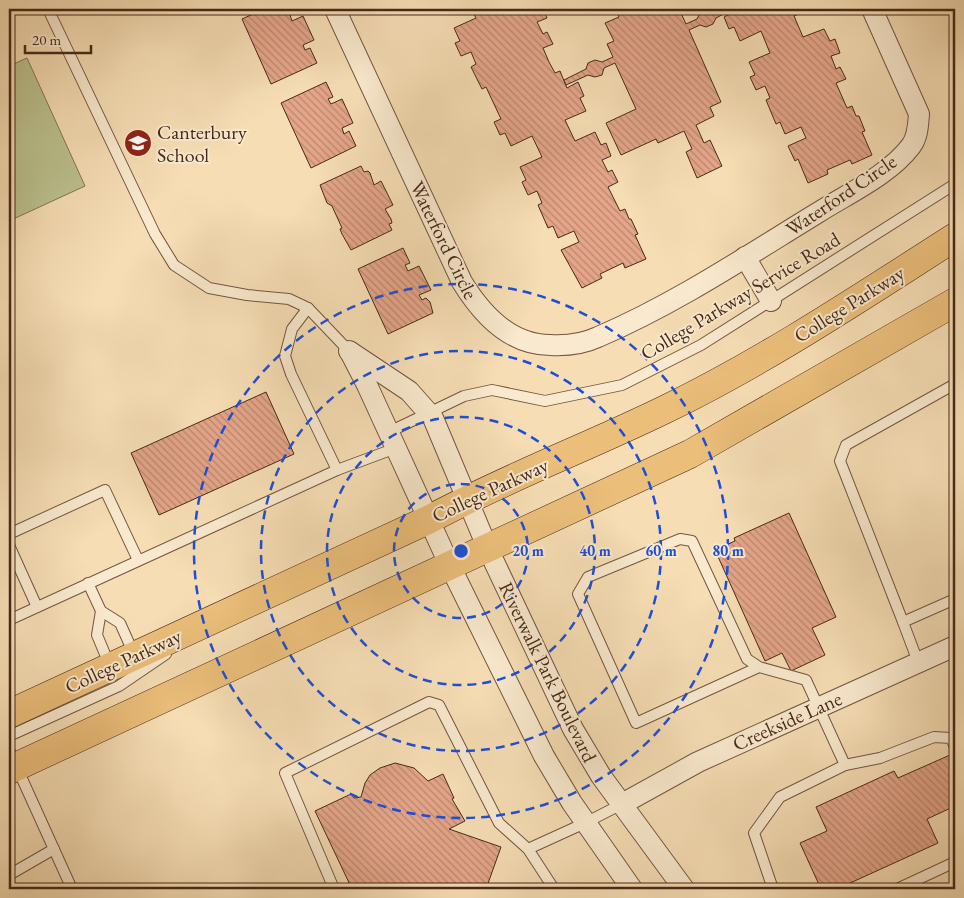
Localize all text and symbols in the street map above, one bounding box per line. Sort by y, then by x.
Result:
scale bar [25,22,91,54]
text: 20 m [32,30,61,49]
place label: Canterbury School [157,119,247,168]
school or university icon: Canterbury School [123,128,153,158]
street label: Waterford Circle [781,148,902,242]
street label: Waterford Circle [404,177,484,303]
street label: College Parkway Service Road [635,226,845,366]
street label: College Parkway [789,260,909,348]
street label: College Parkway [428,452,553,528]
text: 20 m [512,541,544,560]
text: 40 m [579,541,611,560]
text: 60 m [645,541,677,560]
text: 80 m [712,541,744,560]
centre of rings [452,542,470,560]
street label: Riverwalk Park Boulevard [493,578,603,767]
street label: College Parkway [61,623,186,699]
street label: Creekside Lane [728,685,846,757]

